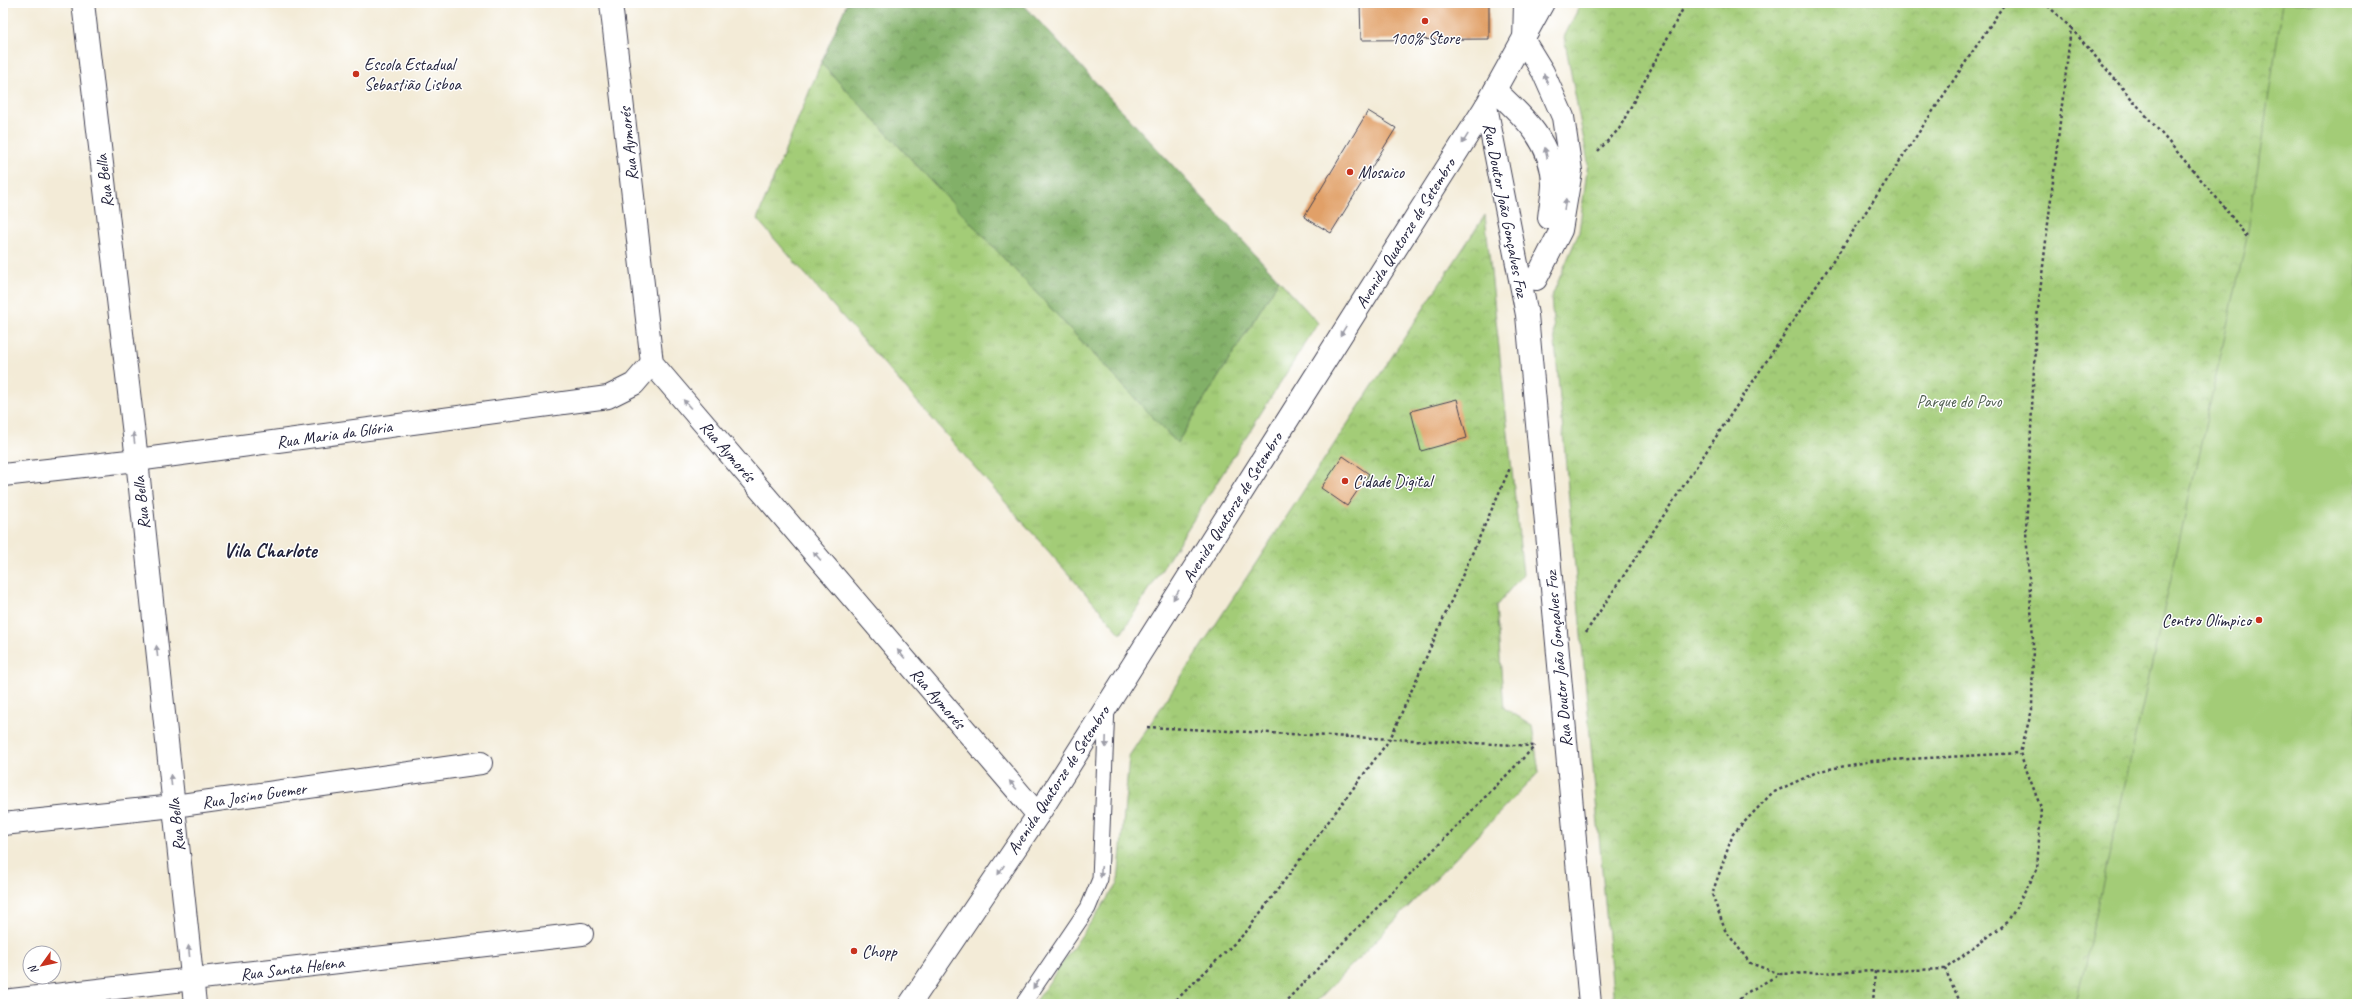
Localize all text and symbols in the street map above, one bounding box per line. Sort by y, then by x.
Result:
marker: 100% Store [1420,16,1430,26]
place label: 100% Store [1390,28,1461,49]
place label: Escola Estadual Sebastião Lisboa [364,54,462,95]
marker: Escola Estadual Sebastião Lisboa [351,69,361,79]
one-way arrow [1543,73,1549,84]
street label: Rua Aymorés [614,104,643,182]
street label: Rua Doutor João Gonçalves Foz [1478,121,1533,300]
one-way arrow [1462,133,1469,145]
one-way arrow [1543,147,1549,160]
street label: Rua Bella [91,152,118,209]
street label: Avenida Quatorze de Setembro [1351,153,1461,312]
place label: Mosaico [1358,162,1405,183]
marker: Mosaico [1345,167,1355,177]
one-way arrow [1562,198,1568,210]
one-way arrow [1340,325,1347,337]
park label: Parque do Povo [1917,391,2002,412]
one-way arrow [682,398,691,409]
street label: Rua Maria da Glória [275,416,394,453]
street label: Rua Aymorés [695,417,761,488]
street label: Avenida Quatorze de Setembro [1178,427,1288,586]
one-way arrow [131,432,137,444]
place label: Cidade Digital [1353,471,1435,492]
street label: Rua Bella [128,474,155,531]
marker: Cidade Digital [1340,476,1350,486]
district label: Vila Charlote [223,537,319,563]
one-way arrow [812,550,821,561]
street label: Rua Doutor João Gonçalves Foz [1540,569,1577,748]
one-way arrow [1173,589,1180,601]
place label: Centro Olímpico [2162,610,2253,631]
marker: Centro Olímpico [2254,615,2264,625]
one-way arrow [154,645,160,657]
one-way arrow [897,649,906,660]
street label: Rua Aymorés [905,664,971,735]
street label: Avenida Quatorze de Setembro [1003,700,1115,858]
one-way arrow [1103,736,1109,749]
one-way arrow [168,774,174,786]
street label: Rua Josino Guemer [201,778,309,813]
one-way arrow [1008,780,1017,790]
street label: Rua Bella [163,796,190,853]
one-way arrow [997,864,1005,875]
one-way arrow [1097,866,1104,878]
place label: Chopp [862,941,898,962]
north arrow [22,945,62,985]
one-way arrow [186,945,192,957]
marker: Chopp [849,946,859,956]
street label: Rua Santa Helena [239,952,347,985]
text: N [25,962,41,977]
one-way arrow [1032,979,1040,989]

